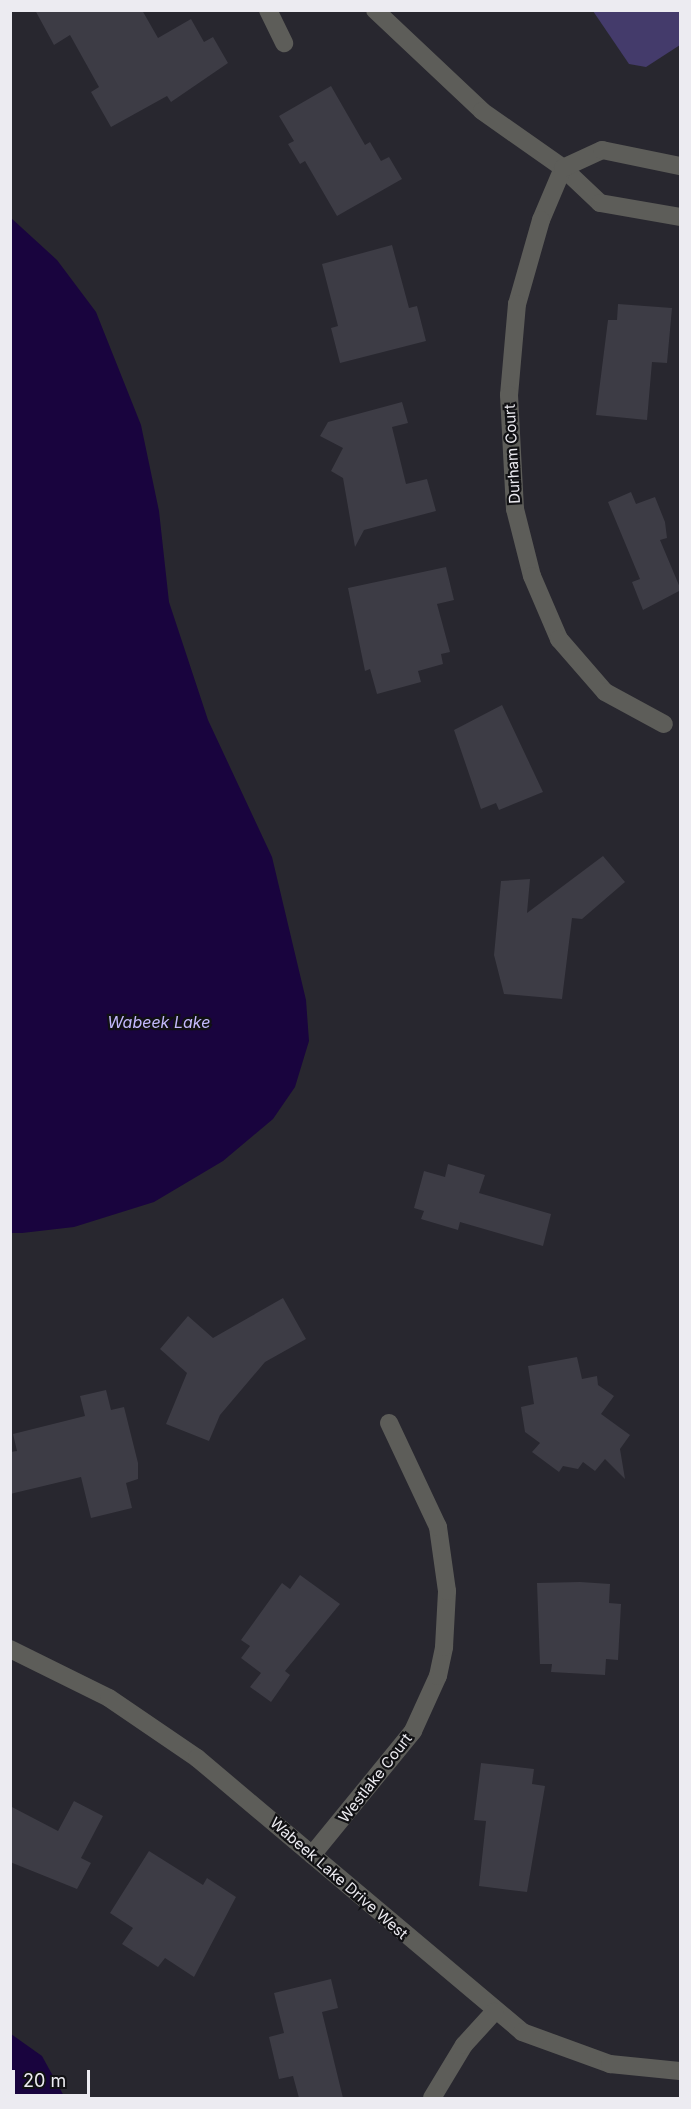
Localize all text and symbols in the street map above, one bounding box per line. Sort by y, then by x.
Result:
street label: Durham Court [500,404,524,504]
water label: Wabeek Lake [108,1012,210,1032]
street label: Westlake Court [335,1730,415,1826]
street label: Wabeek Lake Drive West [267,1813,411,1943]
scale bar [15,2058,93,2096]
text: 20 m [23,2070,66,2091]

